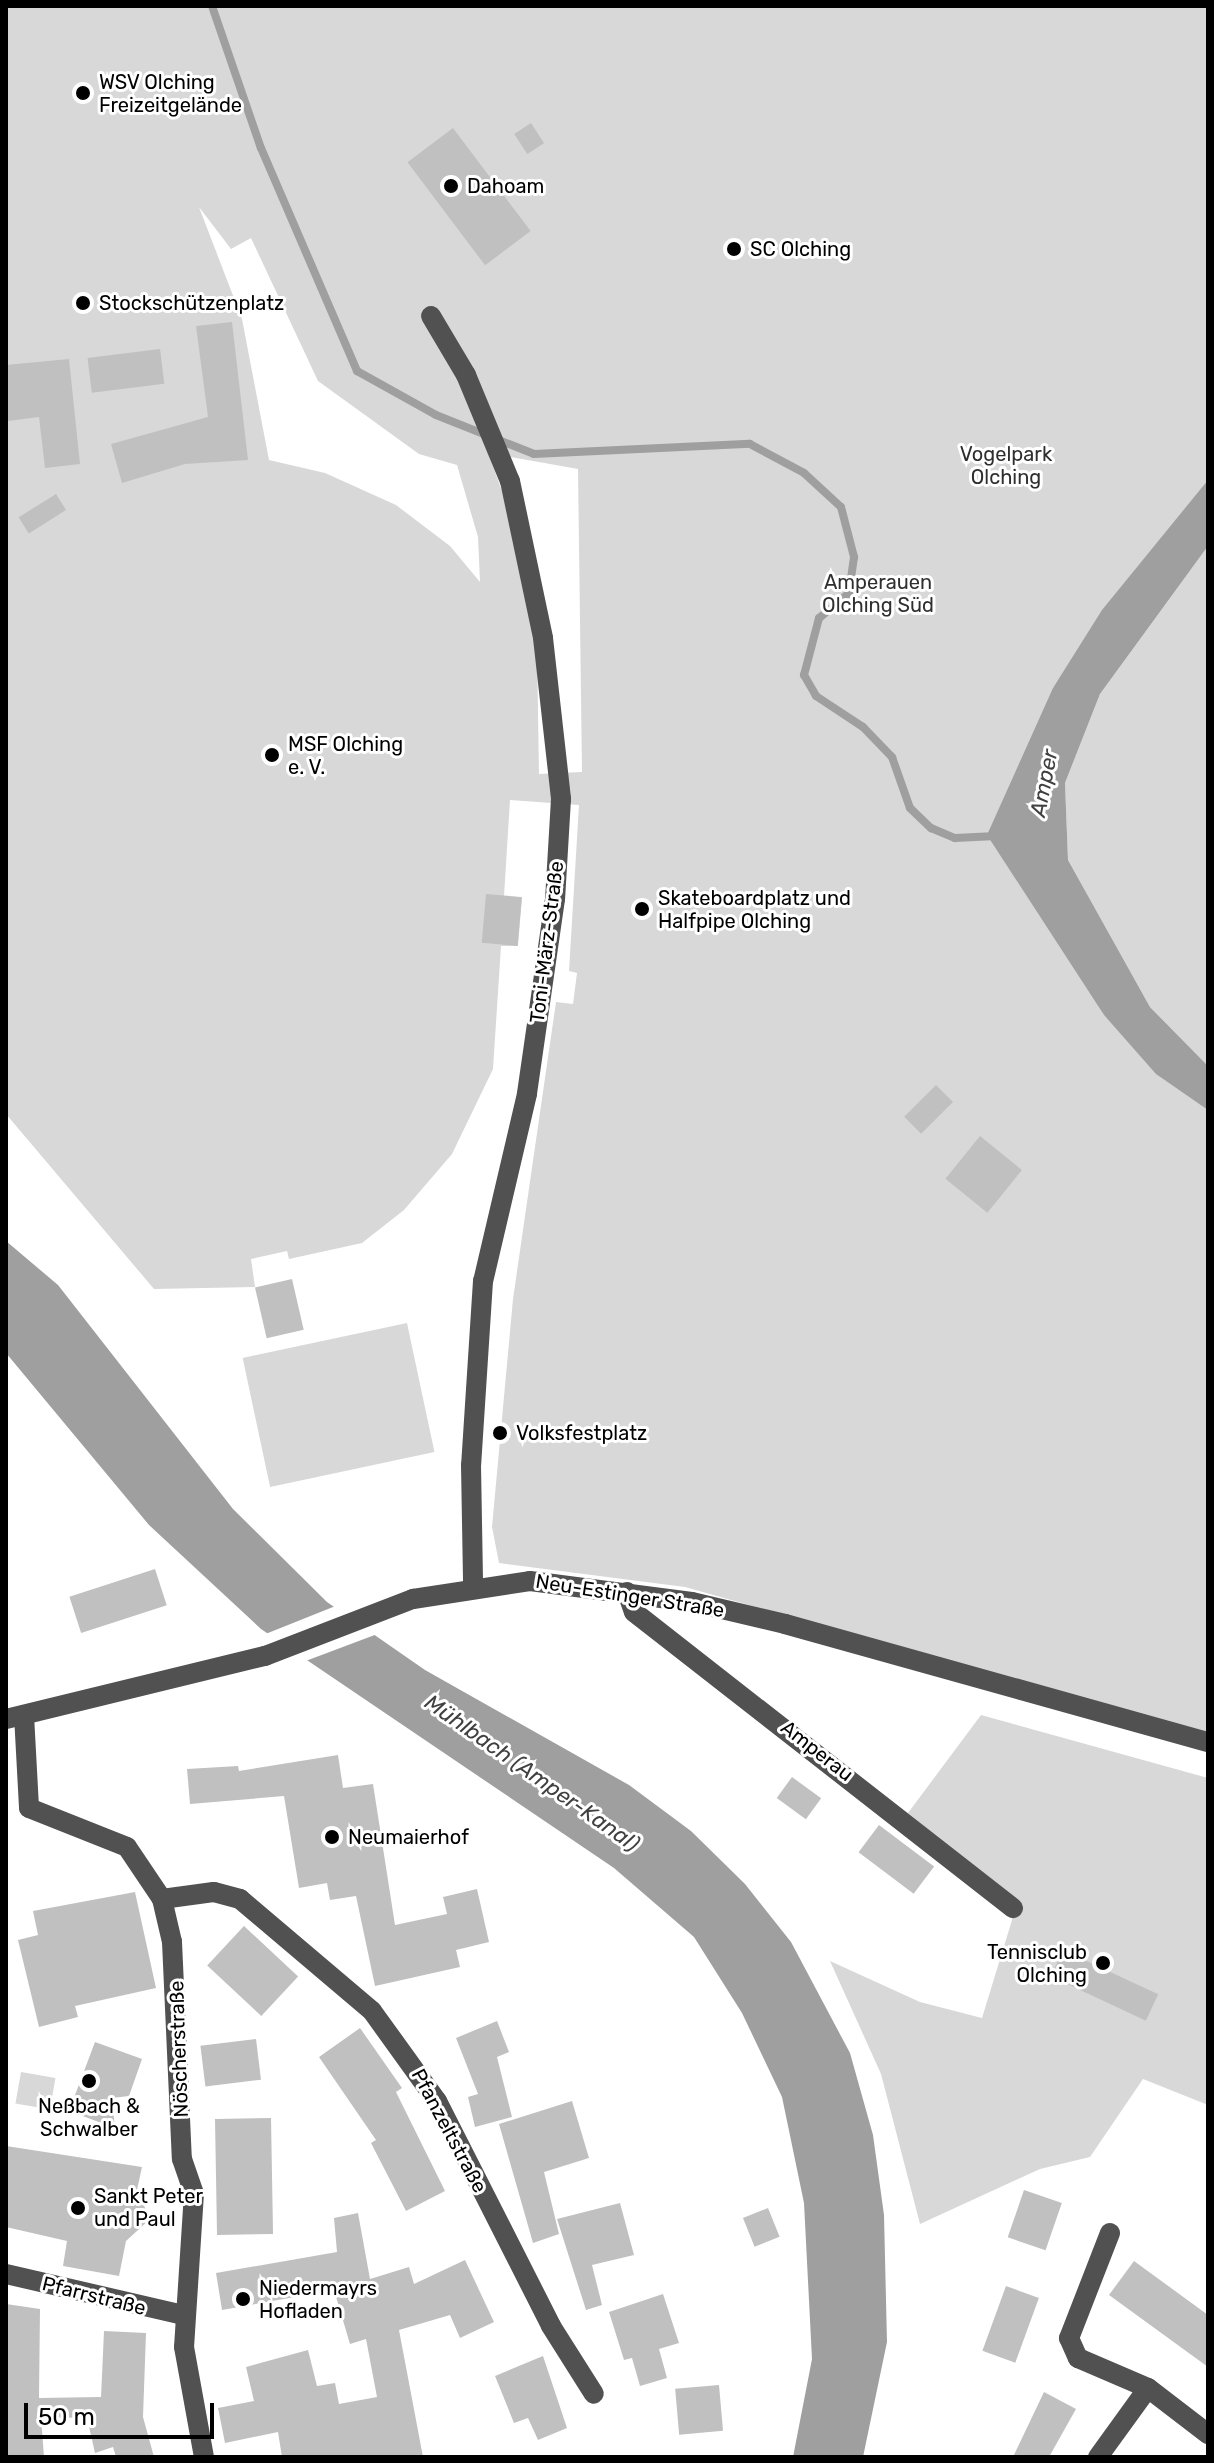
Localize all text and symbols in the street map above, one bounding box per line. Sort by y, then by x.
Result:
place label: WSV Olching Freizeitgelände [99,70,242,117]
marker: WSV Olching Freizeitgelände [74,84,92,102]
place label: Dahoam [467,174,544,198]
marker: Dahoam [442,177,460,195]
place label: SC Olching [750,237,851,261]
marker: SC Olching [725,240,743,258]
place label: Stockschützenplatz [99,291,284,315]
marker: Stockschützenplatz [74,294,92,312]
park label: Vogelpark Olching [960,442,1052,489]
park label: Amperauen Olching Süd [822,570,934,617]
place label: MSF Olching e. V. [288,732,403,779]
marker: MSF Olching e. V. [263,746,281,764]
water label: Amper [1025,747,1063,819]
street label: Toni-März-Straße [525,860,569,1024]
place label: Skateboardplatz und Halfpipe Olching [658,886,851,933]
marker: Skateboardplatz und Halfpipe Olching [633,900,651,918]
place label: Volksfestplatz [516,1421,647,1445]
marker: Volksfestplatz [491,1424,509,1442]
street label: Neu-Estinger Straße [534,1569,726,1623]
water label: Mühlbach (Amper-Kanal) [420,1689,644,1857]
street label: Amperau [776,1715,858,1787]
place label: Neumaierhof [348,1825,469,1849]
marker: Neumaierhof [323,1828,341,1846]
place label: Tennisclub Olching [987,1940,1087,1987]
marker: Tennisclub Olching [1094,1954,1112,1972]
street label: Nöscherstraße [165,1980,193,2118]
street label: Pfanzeltstraße [406,2065,492,2197]
marker: Neßbach & Schwalber [80,2072,98,2090]
place label: Neßbach & Schwalber [38,2094,140,2141]
place label: Sankt Peter und Paul [94,2184,203,2231]
marker: Sankt Peter und Paul [69,2199,87,2217]
street label: Pfarrstraße [40,2272,148,2320]
place label: Niedermayrs Hofladen [259,2276,377,2323]
marker: Niedermayrs Hofladen [234,2290,252,2308]
scale bar [28,2387,218,2437]
text: 50 m [38,2403,95,2431]

